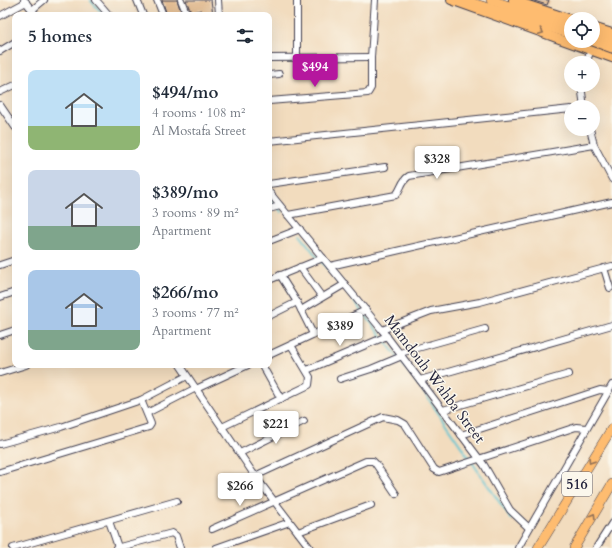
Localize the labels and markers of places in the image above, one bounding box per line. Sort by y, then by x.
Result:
pin: $494 [291,54,339,88]
pin: $328 [413,146,461,180]
pin: $389 [316,313,364,347]
pin: $221 [252,411,300,445]
pin: $266 [216,473,264,507]

